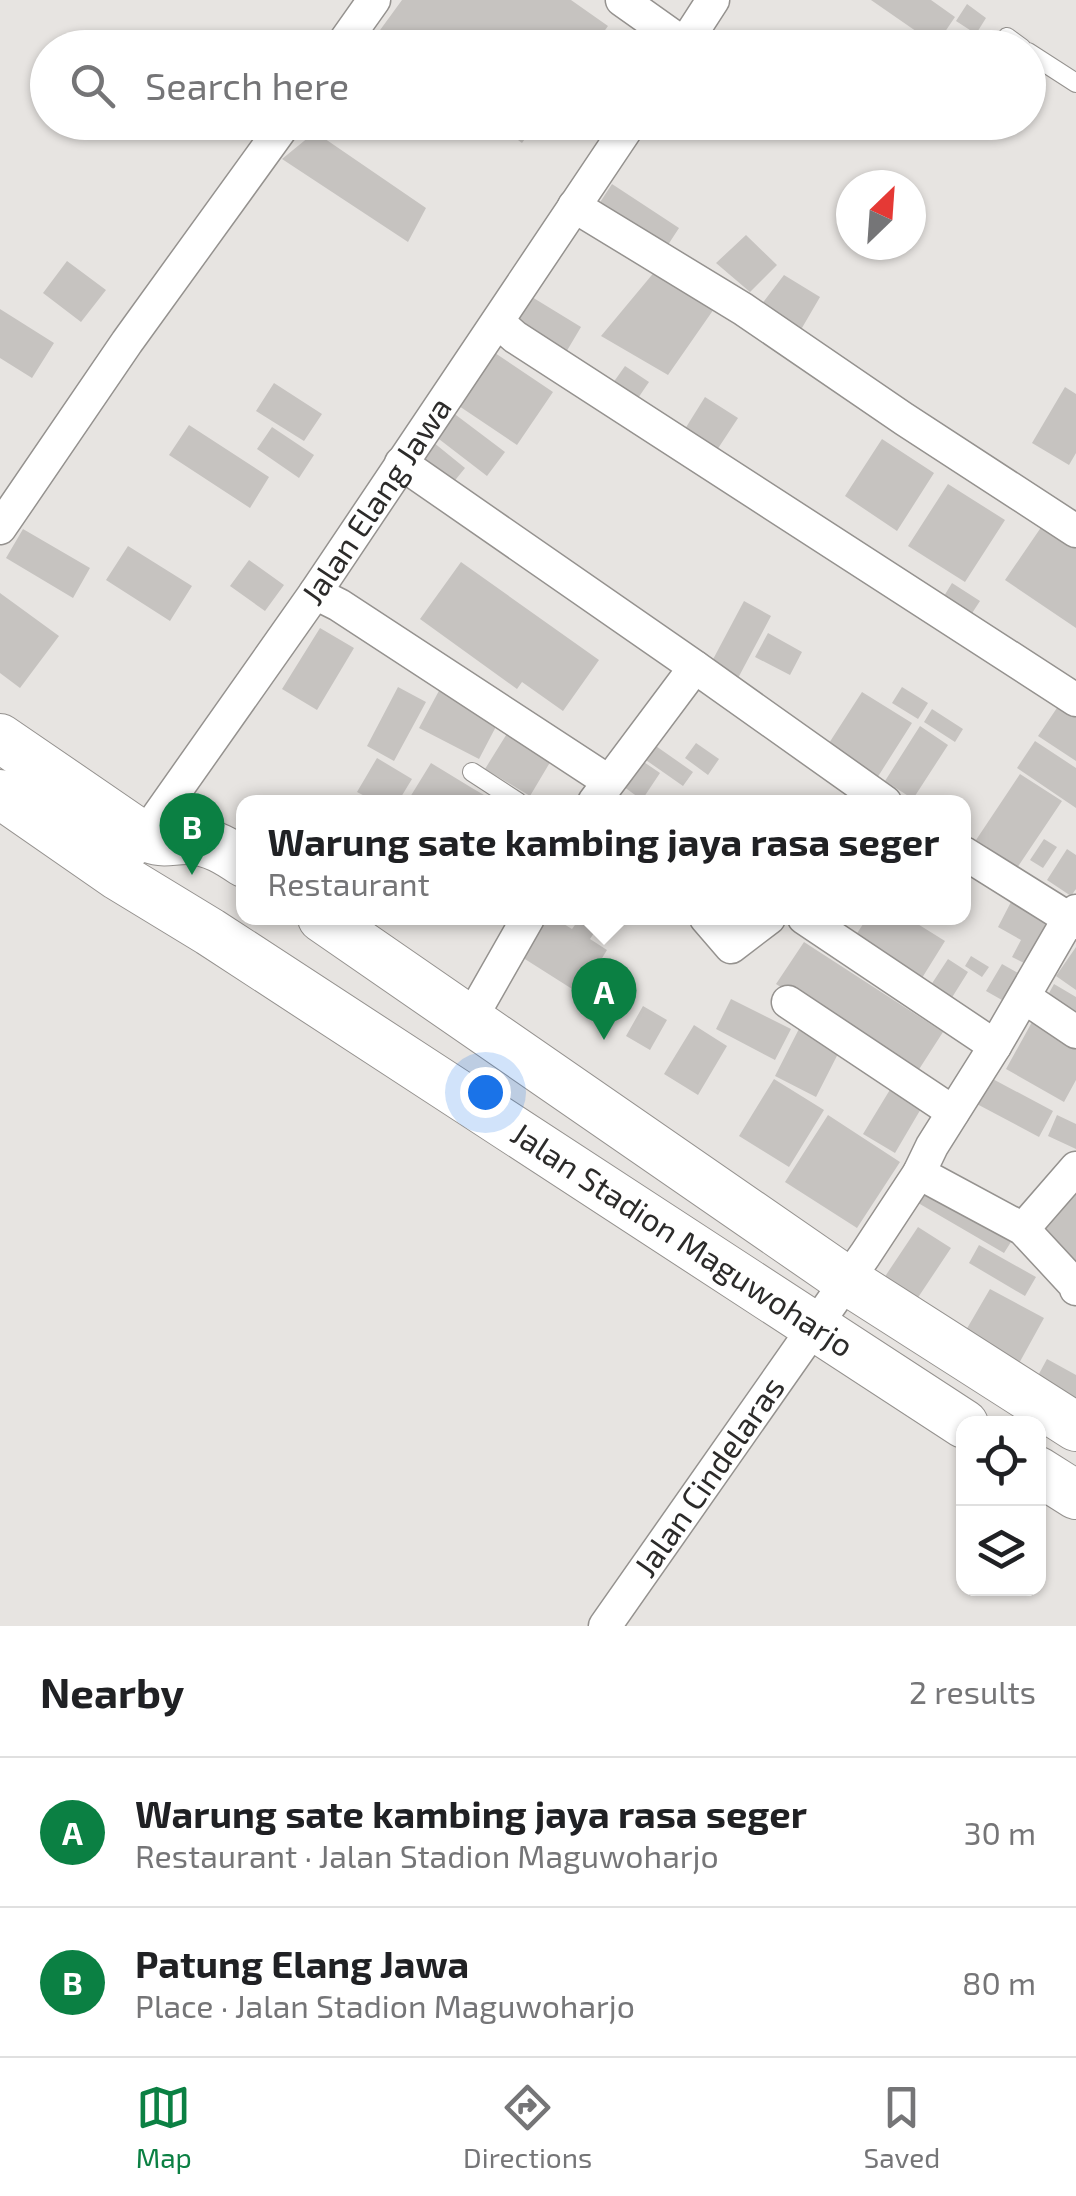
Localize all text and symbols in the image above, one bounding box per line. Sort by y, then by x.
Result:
search box [30,30,1046,140]
icon: search [65,58,120,113]
text: Search here [145,62,349,108]
north arrow [836,170,926,260]
street label: Jalan Elang Jawa [292,389,458,611]
pin: B [160,792,224,875]
popup [236,795,971,925]
text: Warung sate kambing jaya rasa seger [268,818,939,864]
text: Restaurant [268,864,430,902]
pin: A [572,958,636,1040]
your location [460,1067,511,1118]
street label: Jalan Stadion Maguwoharjo [505,1113,861,1364]
street label: Jalan Cindelaras [625,1369,791,1583]
map controls [956,1416,1046,1596]
button: locate [956,1416,1046,1506]
button: layers [956,1506,1046,1596]
text: Nearby [40,1666,184,1716]
text: 2 results [909,1672,1036,1710]
text: Warung sate kambing jaya rasa seger [135,1790,807,1836]
text: A [62,1813,83,1851]
text: 30 m [964,1813,1036,1851]
text: Restaurant · Jalan Stadion Maguwoharjo [135,1836,719,1874]
text: Patung Elang Jawa [135,1940,469,1986]
text: B [62,1963,83,2001]
text: 80 m [962,1963,1036,2001]
text: Place · Jalan Stadion Maguwoharjo [135,1986,635,2024]
tab: Map [136,2080,192,2174]
tab: Directions [463,2080,592,2174]
tab: Saved [864,2080,940,2174]

